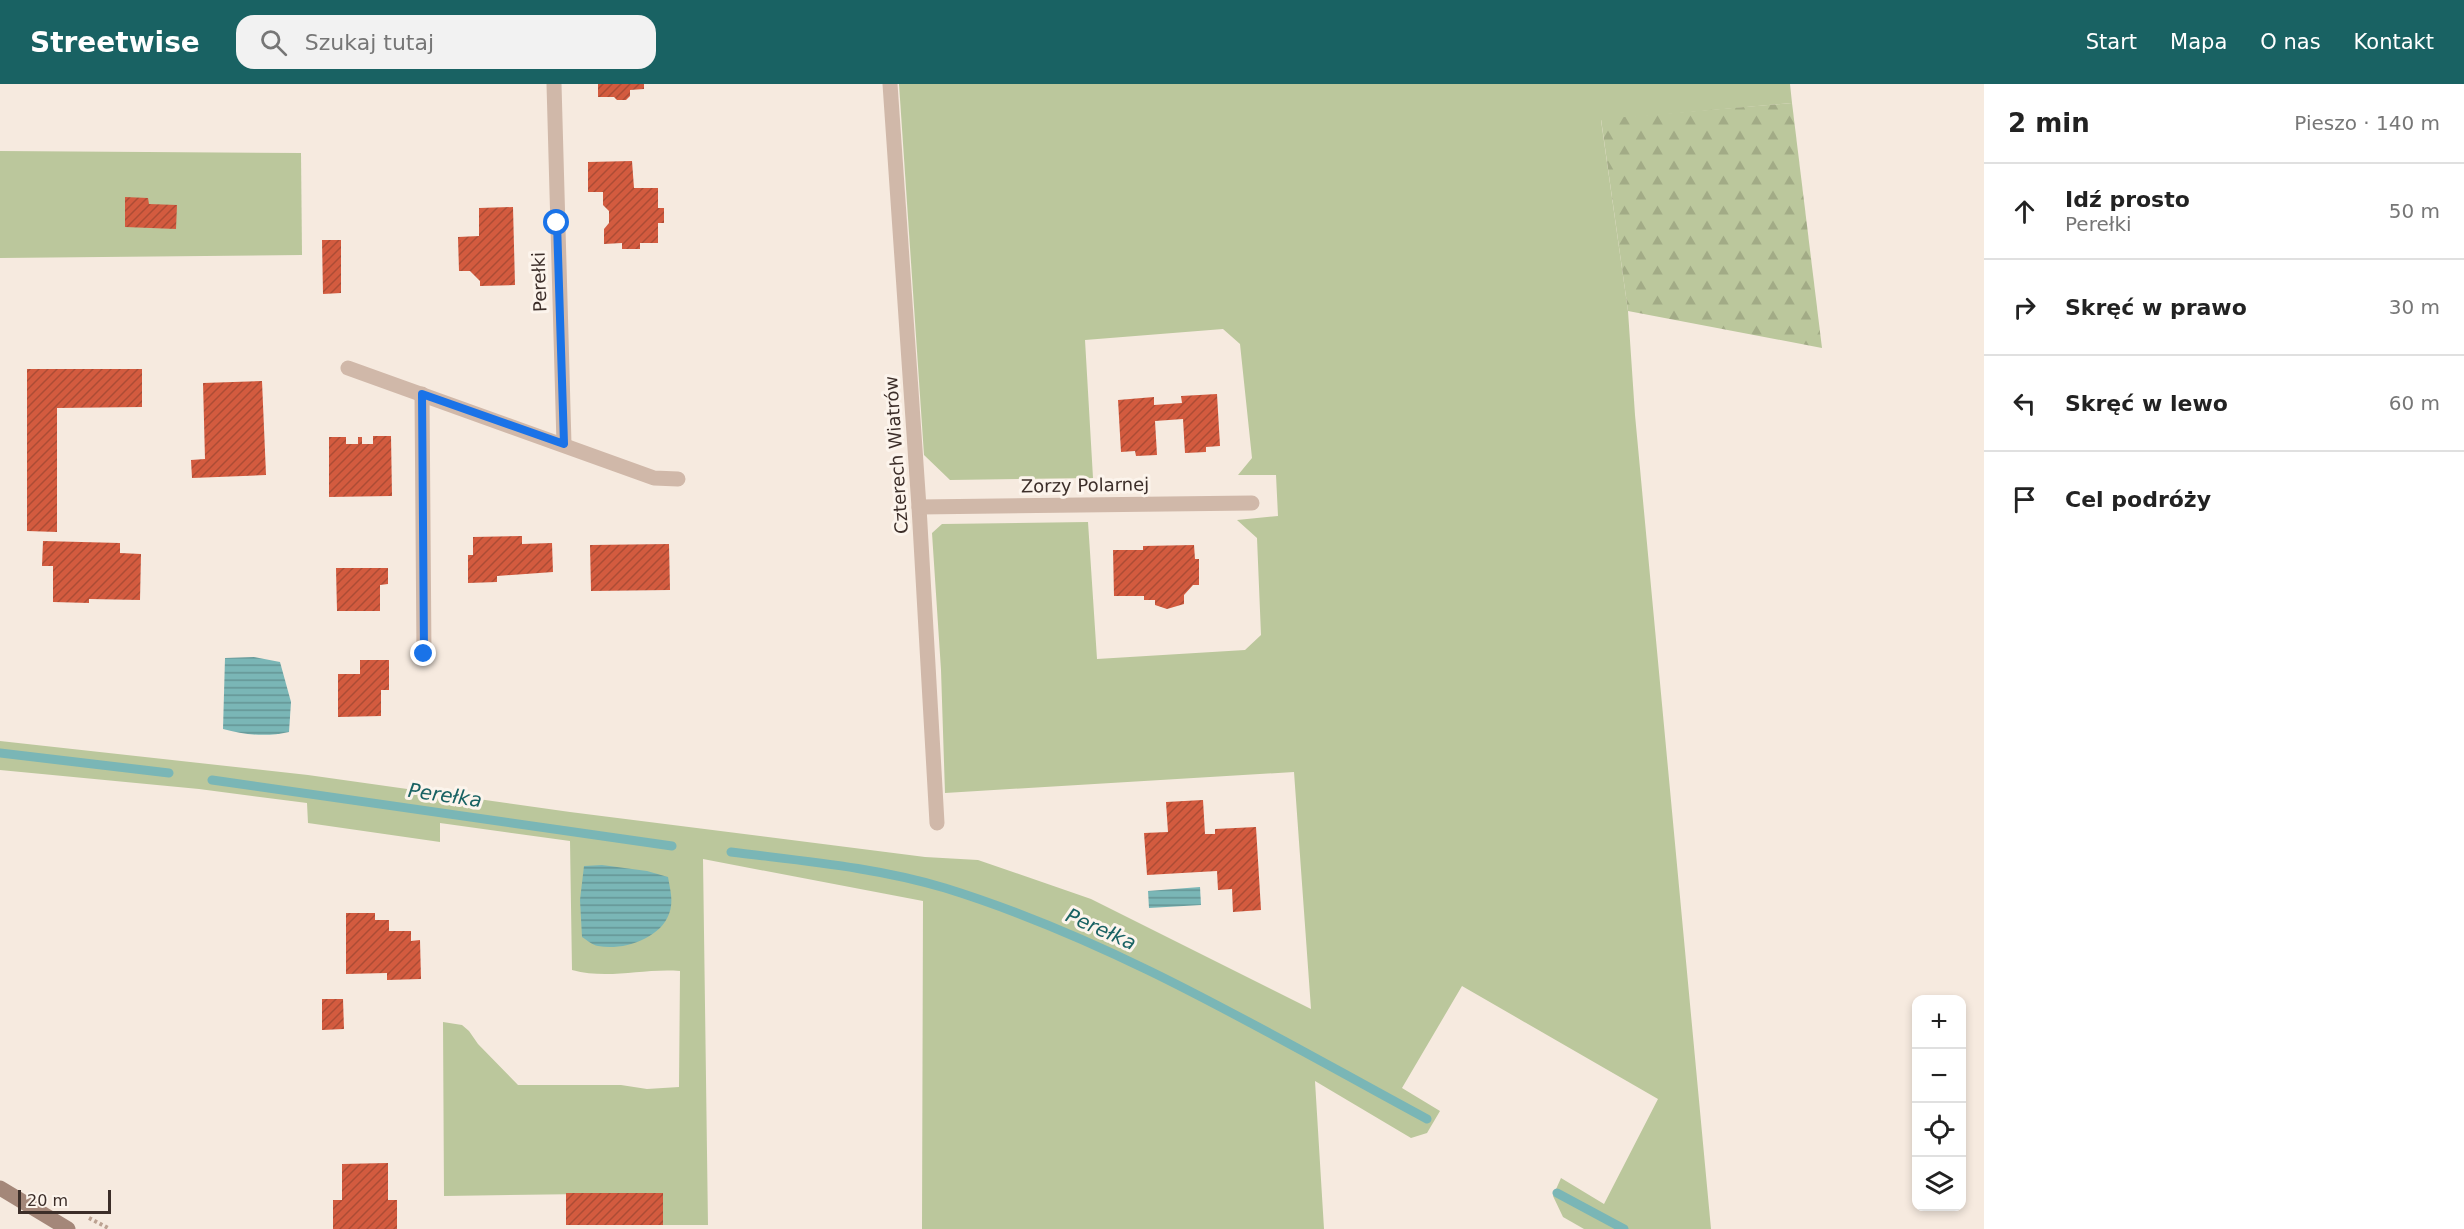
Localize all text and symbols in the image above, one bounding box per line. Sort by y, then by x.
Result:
search box [236,15,656,69]
text: Streetwise [30,26,200,59]
icon: search [257,26,290,59]
text: Szukaj tutaj [305,30,434,55]
text: Start [2086,30,2137,54]
text: Mapa [2170,30,2227,54]
text: O nas [2260,30,2321,54]
text: Kontakt [2354,30,2434,54]
text: 2 min [2008,108,2090,138]
text: Pieszo · 140 m [2294,111,2440,135]
text: Idź prosto [2065,187,2190,212]
icon: ahead [2008,195,2041,228]
text: 50 m [2389,199,2440,223]
route start [543,209,569,235]
text: Perełki [2065,212,2132,236]
street label: Perełki [527,252,551,312]
icon: right [2008,291,2041,324]
text: Skręć w prawo [2065,295,2247,320]
text: 30 m [2389,295,2440,319]
street label: Czterech Wiatrów [880,375,912,535]
icon: left [2008,387,2041,420]
text: Skręć w lewo [2065,391,2228,416]
text: 60 m [2389,391,2440,415]
street label: Zorzy Polarnej [1021,473,1149,497]
icon: arrive [2008,483,2041,516]
text: Cel podróży [2065,487,2211,512]
route end [410,640,436,666]
water label: Perełka [406,778,484,812]
water label: Perełka [1062,903,1140,955]
map controls [1912,995,1966,1211]
button: + [1912,995,1966,1049]
button: − [1912,1049,1966,1103]
button: locate [1912,1103,1966,1157]
button: layers [1912,1157,1966,1211]
scale bar [18,1187,111,1214]
text: 20 m [27,1191,68,1210]

